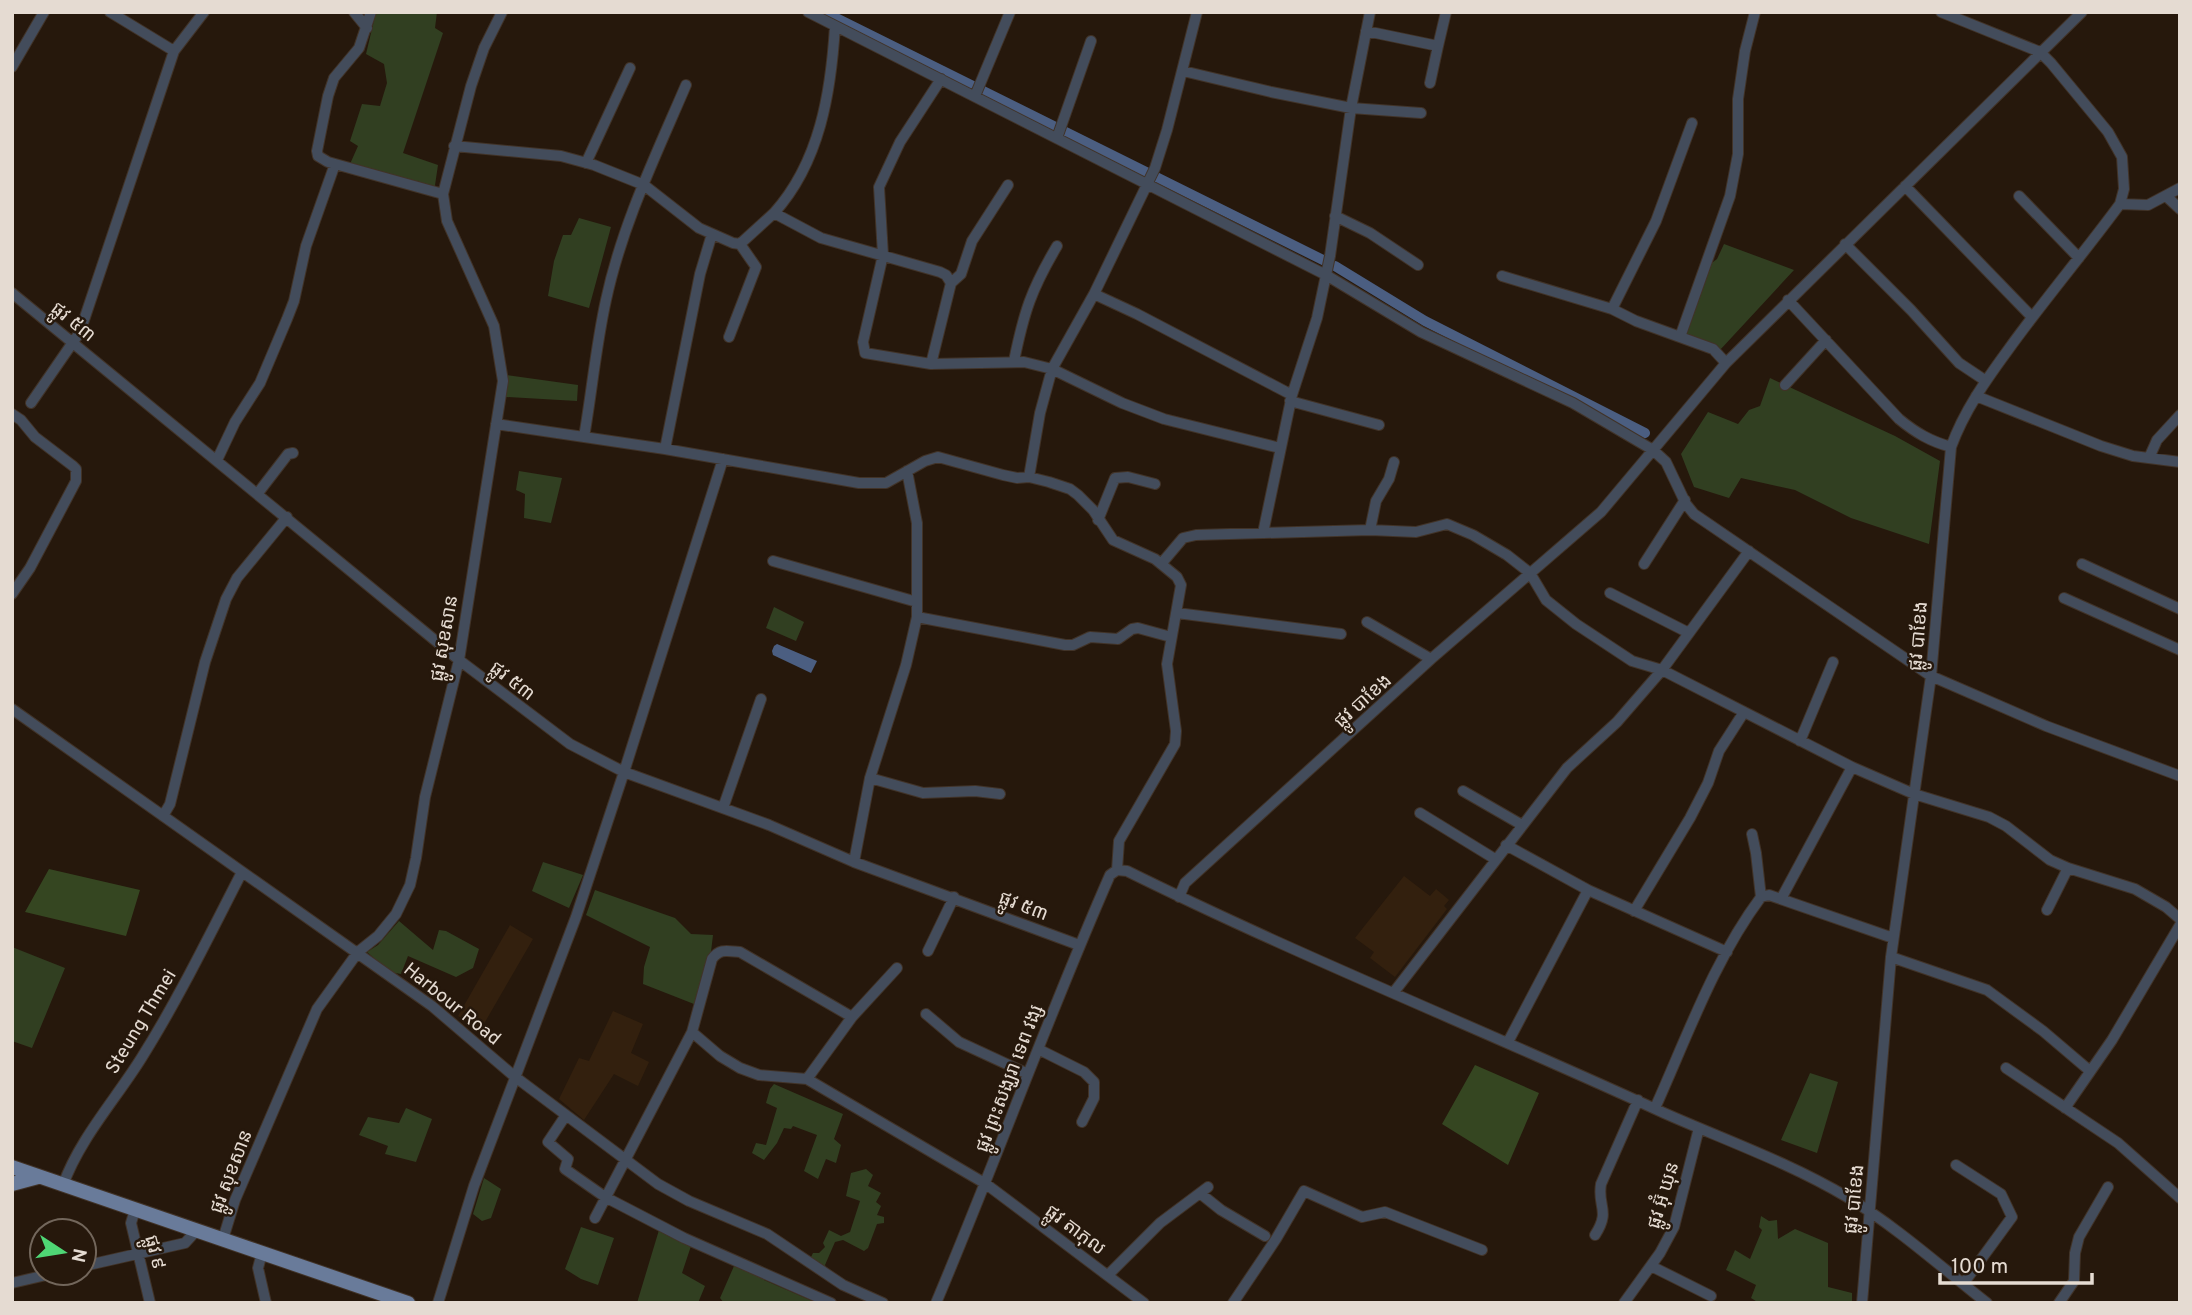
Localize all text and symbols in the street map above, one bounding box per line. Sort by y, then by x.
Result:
street label: ផ្លូវ ៥៣ [43,297,100,351]
street label: ផ្លូវ សុខសាន [426,593,468,684]
street label: ផ្លូវ បាខែង [1904,600,1938,672]
street label: ផ្លូវ ៥៣ [482,656,539,710]
street label: ផ្លូវ បាខែង [1329,669,1400,736]
street label: ផ្លូវ ៥៣ [994,886,1051,931]
street label: Harbour Road [398,958,505,1051]
street label: Steung Thmei [101,965,182,1079]
street label: ផ្លូវ ព្រះសង្ឃរា ទេព វង្ស [971,1001,1052,1157]
street label: ផ្លូវ សុខសាន [205,1127,262,1218]
street label: ផ្លូវ អ៊ុំ ឃុន [1640,1158,1689,1233]
street label: ផ្លូវ បាខែង [1839,1163,1874,1236]
street label: ផ្លូវ តាភុល [1037,1200,1110,1264]
north arrow [28,1217,98,1287]
street label: ផ្លូវ ៩ [135,1233,170,1273]
scale bar [1940,1242,2092,1286]
text: N [65,1246,91,1264]
text: 100 m [1951,1254,2008,1281]

